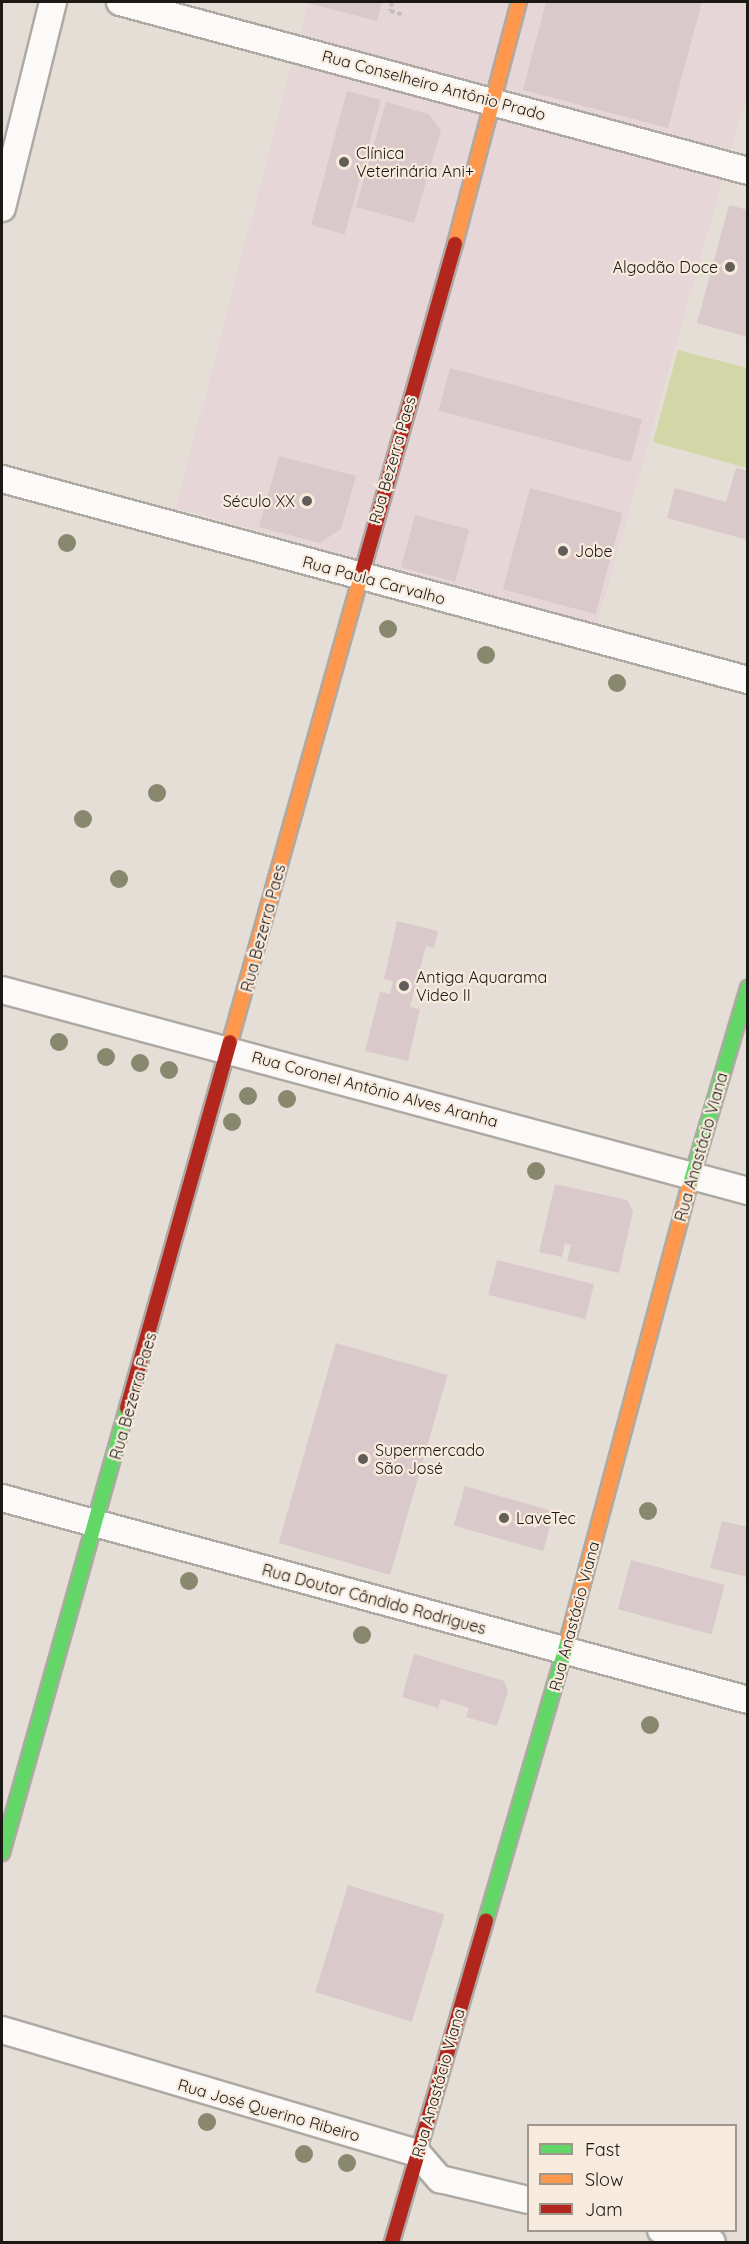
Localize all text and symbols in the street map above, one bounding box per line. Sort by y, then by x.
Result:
street label: Rua Conselheiro Antônio Prado [320,46,548,124]
place label: Clínica Veterinária Ani+ [356,143,474,181]
marker: Clínica Veterinária Ani+ [337,155,351,169]
place label: Algodão Doce [613,257,718,277]
marker: Algodão Doce [723,260,737,274]
street label: Rua Bezerra Paes [365,394,419,526]
place label: Século XX [223,491,295,511]
marker: Século XX [300,494,314,508]
place label: Jobe [575,541,613,561]
marker: Jobe [556,544,570,558]
street label: Rua Paula Carvalho [300,552,448,608]
street label: Rua Bezerra Paes [237,862,289,994]
place label: Antiga Aquarama Video II [416,967,547,1005]
marker: Antiga Aquarama Video II [397,979,411,993]
street label: Rua Coronel Antônio Alves Aranha [250,1047,500,1131]
street label: Rua Anastácio Viana [671,1070,731,1224]
street label: Rua Bezerra Paes [106,1330,160,1462]
place label: Supermercado São José [375,1440,485,1478]
marker: Supermercado São José [356,1452,370,1466]
place label: LaveTec [516,1508,576,1528]
marker: LaveTec [497,1511,511,1525]
street label: Rua Anastácio Viana [545,1539,603,1693]
street label: Rua Doutor Cândido Rodrigues [260,1560,488,1638]
street label: Rua Anastácio Viana [408,2006,468,2160]
street label: Rua José Querino Ribeiro [176,2075,362,2145]
legend [527,2124,737,2232]
text: Fast [585,2138,620,2161]
text: Slow [585,2168,623,2191]
text: Jam [585,2198,623,2221]

